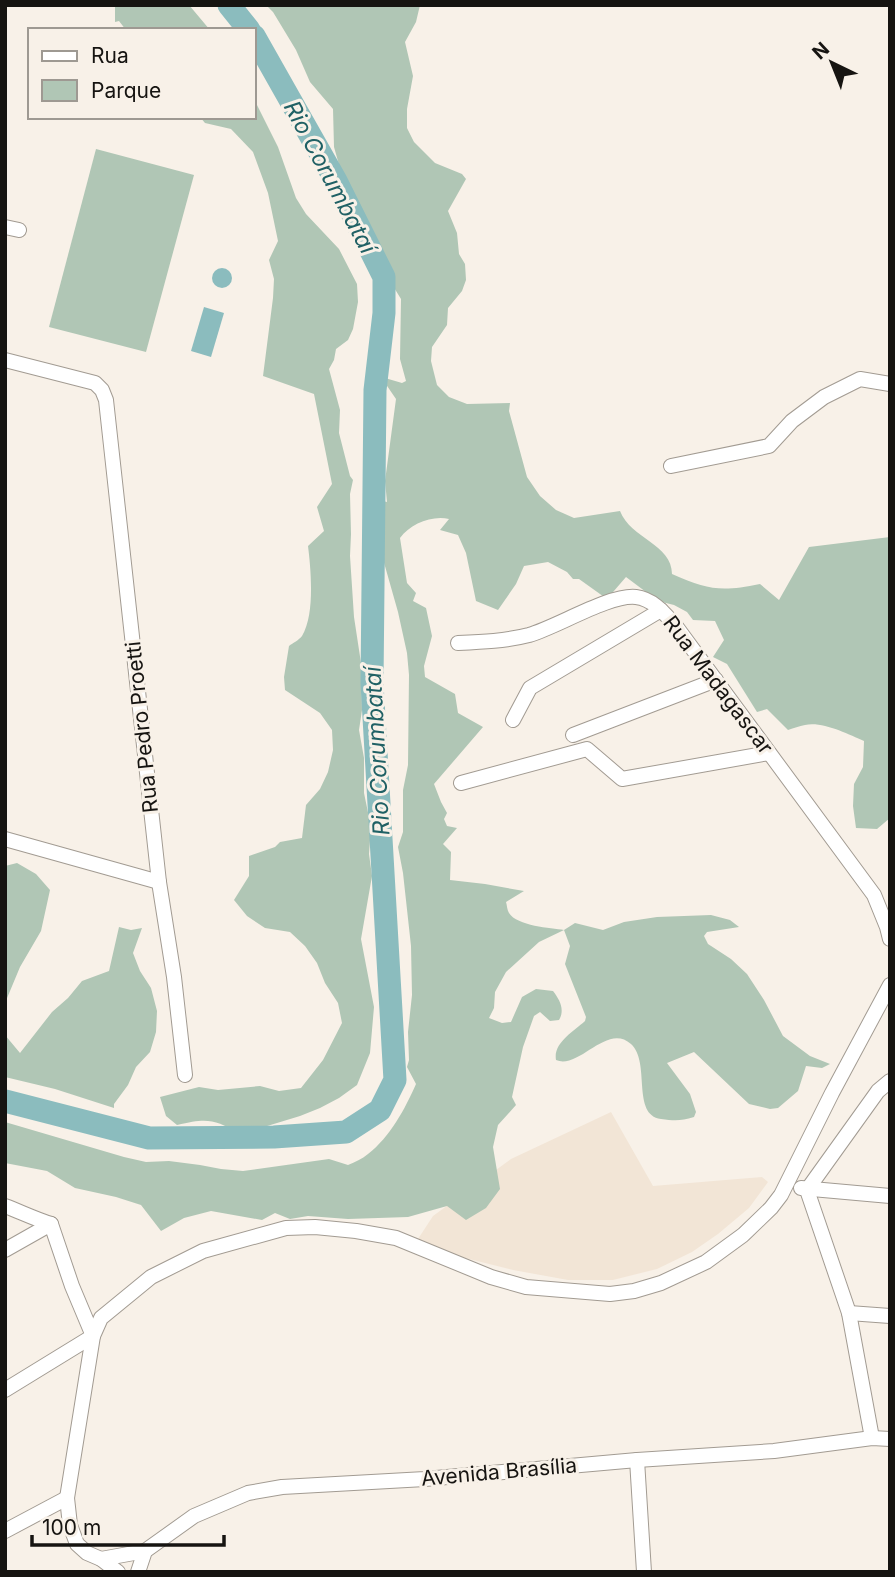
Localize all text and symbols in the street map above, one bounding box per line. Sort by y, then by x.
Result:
legend [28,28,256,119]
north arrow [797,28,867,98]
text: N [808,38,834,64]
text: Rua [91,43,129,68]
text: Parque [91,78,161,103]
water label: Rio Corumbataí [278,96,383,260]
street label: Rua Madagascar [658,611,779,759]
street label: Rua Pedro Proetti [120,640,163,814]
water label: Rio Corumbataí [358,664,395,836]
street label: Avenida Brasília [420,1452,578,1491]
scale bar [32,1504,224,1548]
text: 100 m [42,1515,101,1540]

